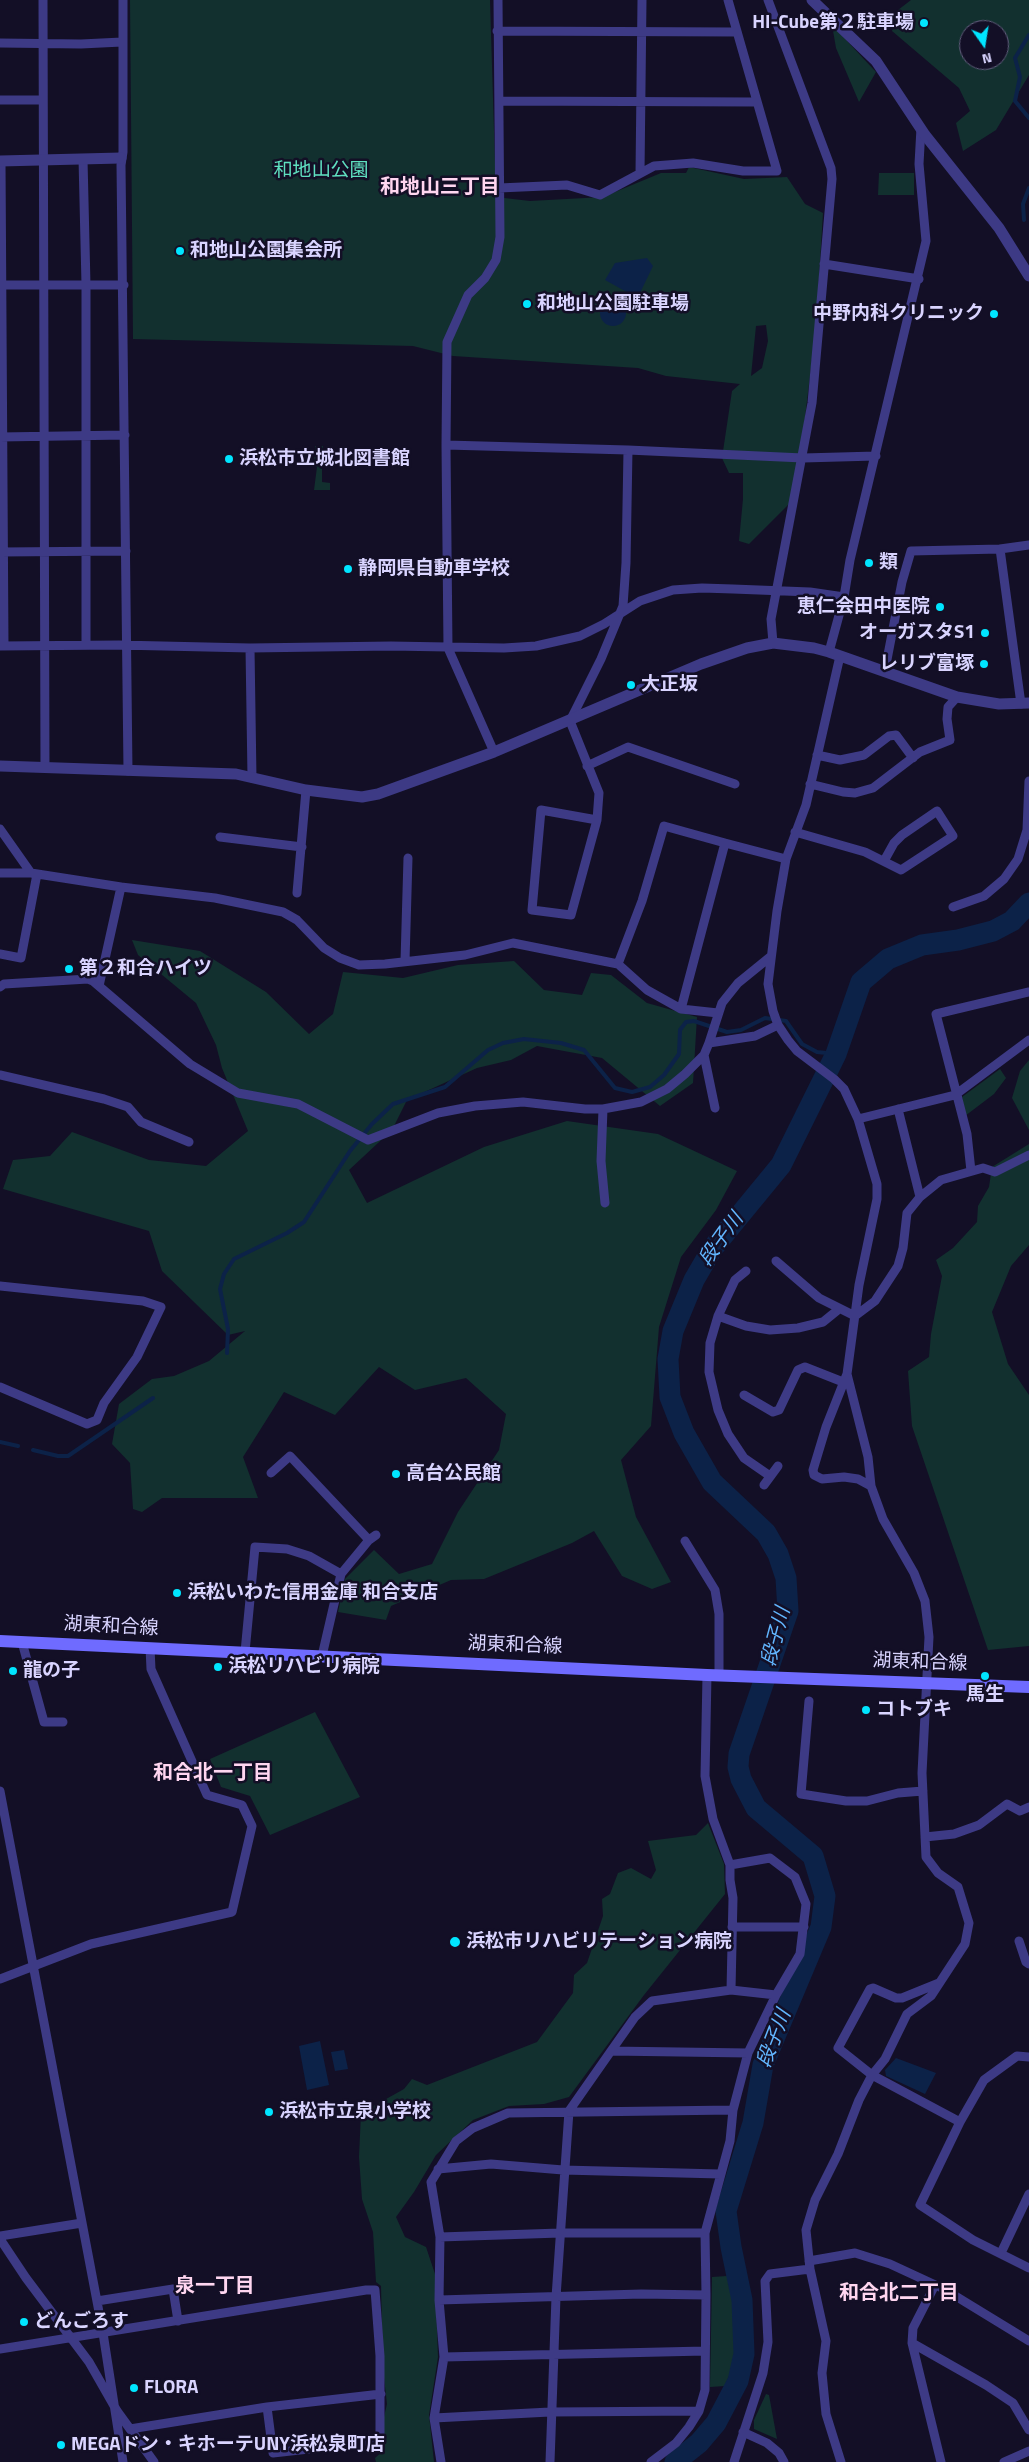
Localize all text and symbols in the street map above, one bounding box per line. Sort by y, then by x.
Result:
place label: HI-Cube第２駐車場 [752,12,914,34]
marker: HI-Cube第２駐車場 [918,17,930,29]
north arrow [959,20,1009,70]
text: N [980,48,994,70]
park label: 和地山公園 [274,160,368,182]
district label: 和地山三丁目 [380,176,500,200]
place label: 和地山公園集会所 [190,240,342,262]
marker: 和地山公園集会所 [174,245,186,257]
place label: 和地山公園駐車場 [537,293,689,315]
marker: 和地山公園駐車場 [521,298,533,310]
place label: 中野内科クリニック [813,303,984,325]
marker: 中野内科クリニック [988,308,1000,320]
place label: 浜松市立城北図書館 [239,448,410,470]
marker: 浜松市立城北図書館 [223,453,235,465]
place label: 類 [879,552,898,574]
marker: 類 [863,557,875,569]
place label: 静岡県自動車学校 [358,558,510,580]
marker: 静岡県自動車学校 [342,563,354,575]
place label: 恵仁会田中医院 [797,596,930,618]
marker: 恵仁会田中医院 [934,601,946,613]
place label: オーガスタS1 [859,622,975,644]
marker: オーガスタS1 [979,627,991,639]
place label: レリブ富塚 [879,653,974,675]
marker: レリブ富塚 [978,658,990,670]
place label: 大正坂 [641,674,698,696]
marker: 大正坂 [625,679,637,691]
place label: 第２和合ハイツ [79,958,212,980]
marker: 第２和合ハイツ [63,963,75,975]
water label: 段子川 [695,1209,749,1271]
place label: 高台公民館 [406,1463,501,1485]
marker: 高台公民館 [390,1468,402,1480]
place label: 浜松いわた信用金庫 和合支店 [187,1582,438,1604]
marker: 浜松いわた信用金庫 和合支店 [171,1587,183,1599]
water label: 段子川 [758,1605,796,1669]
street label: 湖東和合線 [63,1613,159,1641]
street label: 湖東和合線 [467,1633,563,1659]
street label: 湖東和合線 [872,1650,968,1676]
place label: 浜松リハビリ病院 [228,1656,380,1678]
place label: 龍の子 [23,1660,80,1682]
marker: 浜松リハビリ病院 [212,1661,224,1673]
marker: 龍の子 [7,1665,19,1677]
marker: 馬生 [979,1670,991,1682]
place label: 馬生 [966,1684,1004,1706]
place label: コトブキ [876,1699,952,1721]
marker: コトブキ [860,1704,872,1716]
district label: 和合北一丁目 [153,1762,273,1786]
place label: 浜松市リハビリテーション病院 [466,1931,732,1953]
marker: 浜松市リハビリテーション病院 [448,1935,462,1949]
water label: 段子川 [753,2007,797,2071]
place label: 浜松市立泉小学校 [279,2101,431,2123]
marker: 浜松市立泉小学校 [263,2106,275,2118]
district label: 泉一丁目 [175,2275,255,2299]
district label: 和合北二丁目 [839,2282,959,2306]
place label: どんごろす [34,2311,129,2333]
marker: どんごろす [18,2316,30,2328]
place label: FLORA [144,2377,198,2399]
marker: FLORA [128,2382,140,2394]
place label: MEGAドン・キホーテUNY浜松泉町店 [71,2434,385,2456]
marker: MEGAドン・キホーテUNY浜松泉町店 [55,2439,67,2451]

